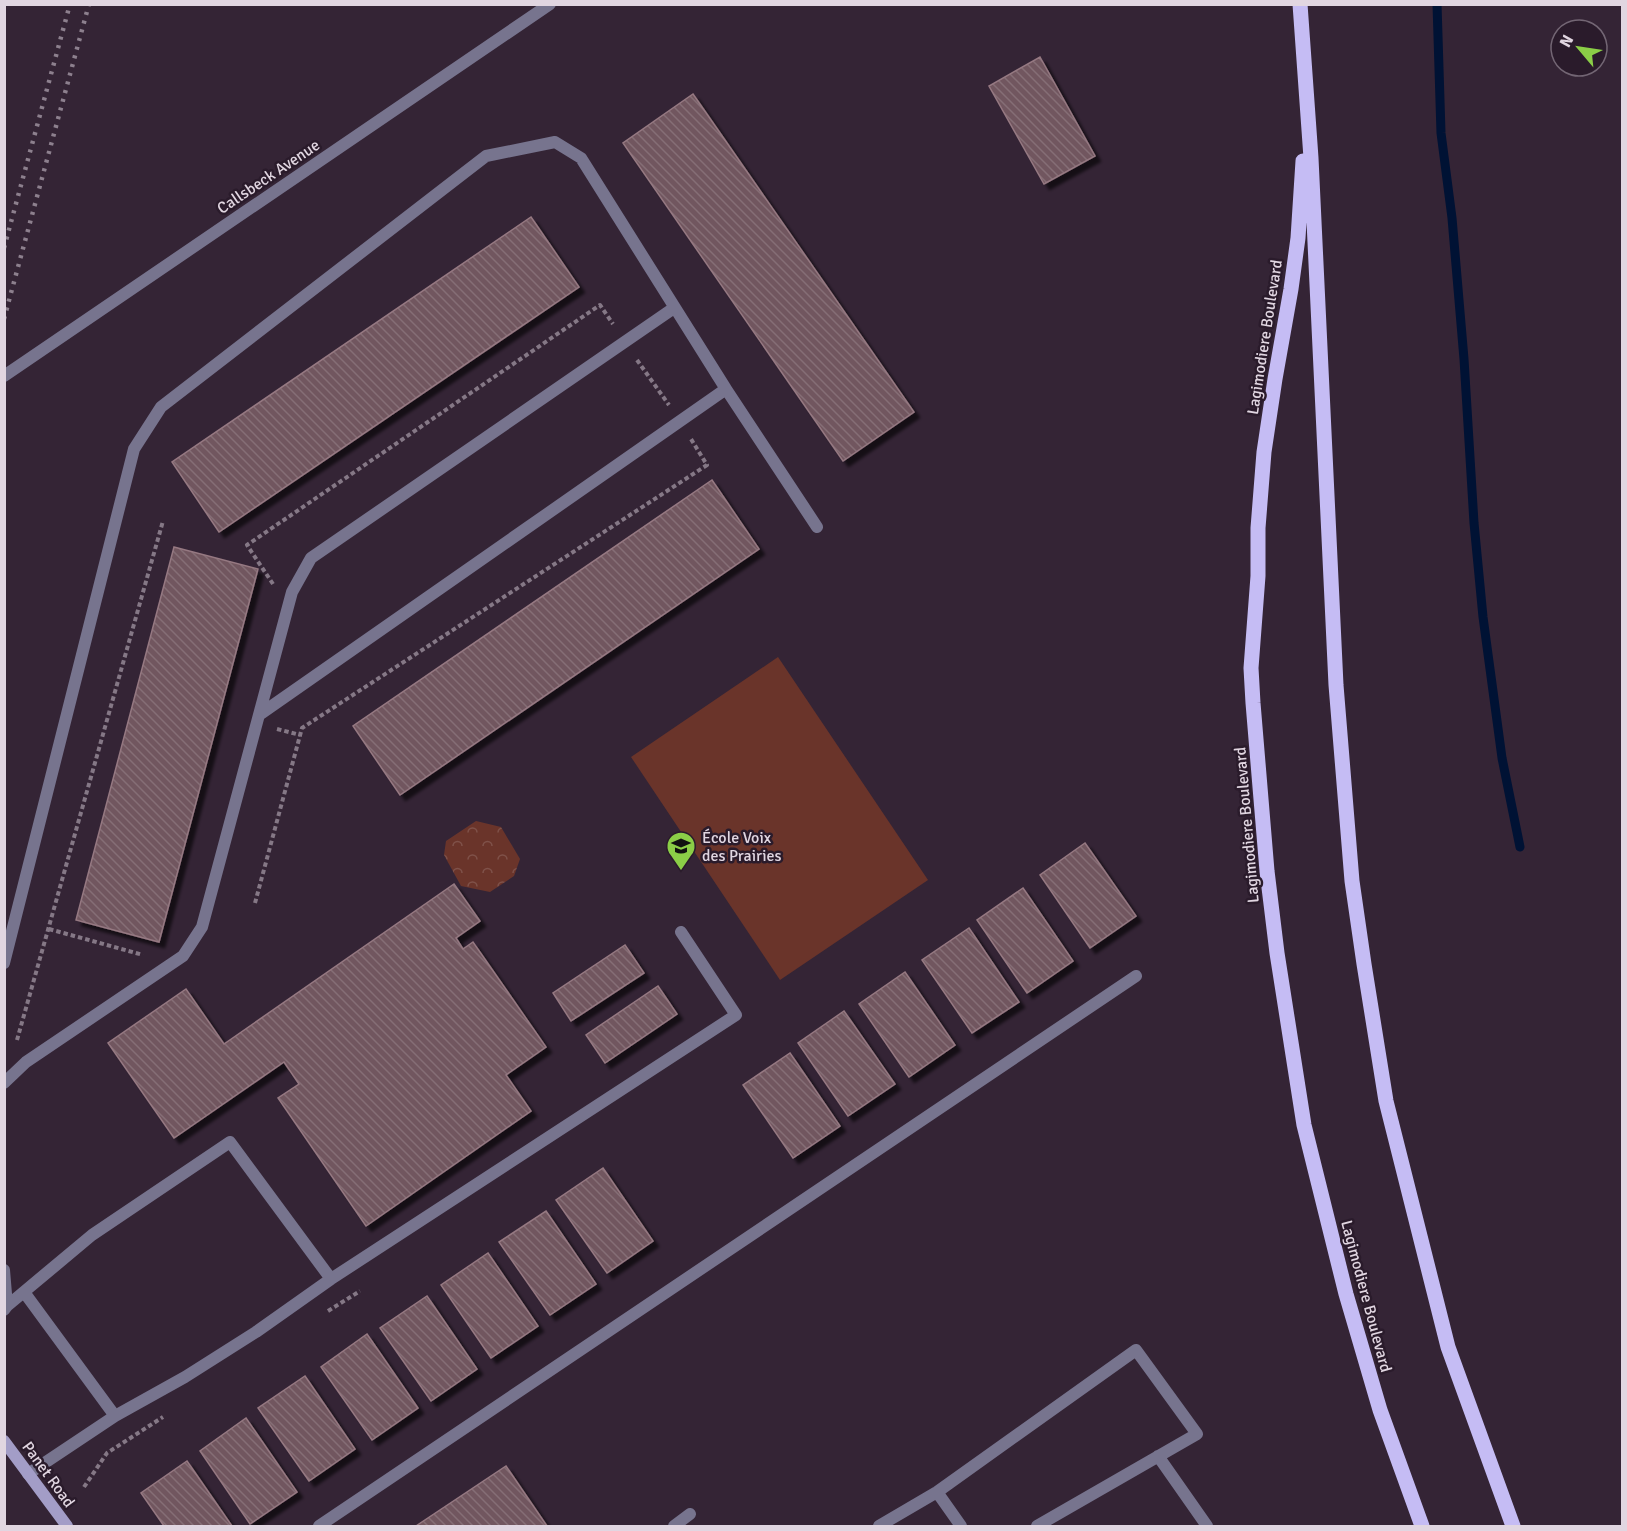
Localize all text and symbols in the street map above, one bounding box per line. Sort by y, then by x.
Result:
north arrow [1549,18,1609,78]
text: N [1555,31,1578,51]
street label: Callsbeck Avenue [213,135,324,219]
street label: Lagimodiere Boulevard [1243,258,1287,416]
street label: Lagimodiere Boulevard [1230,746,1264,904]
place label: École Voix des Prairies [702,828,782,866]
school or university icon: École Voix des Prairies [665,830,697,872]
street label: Lagimodiere Boulevard [1336,1218,1396,1374]
street label: Panet Road [17,1438,79,1512]

